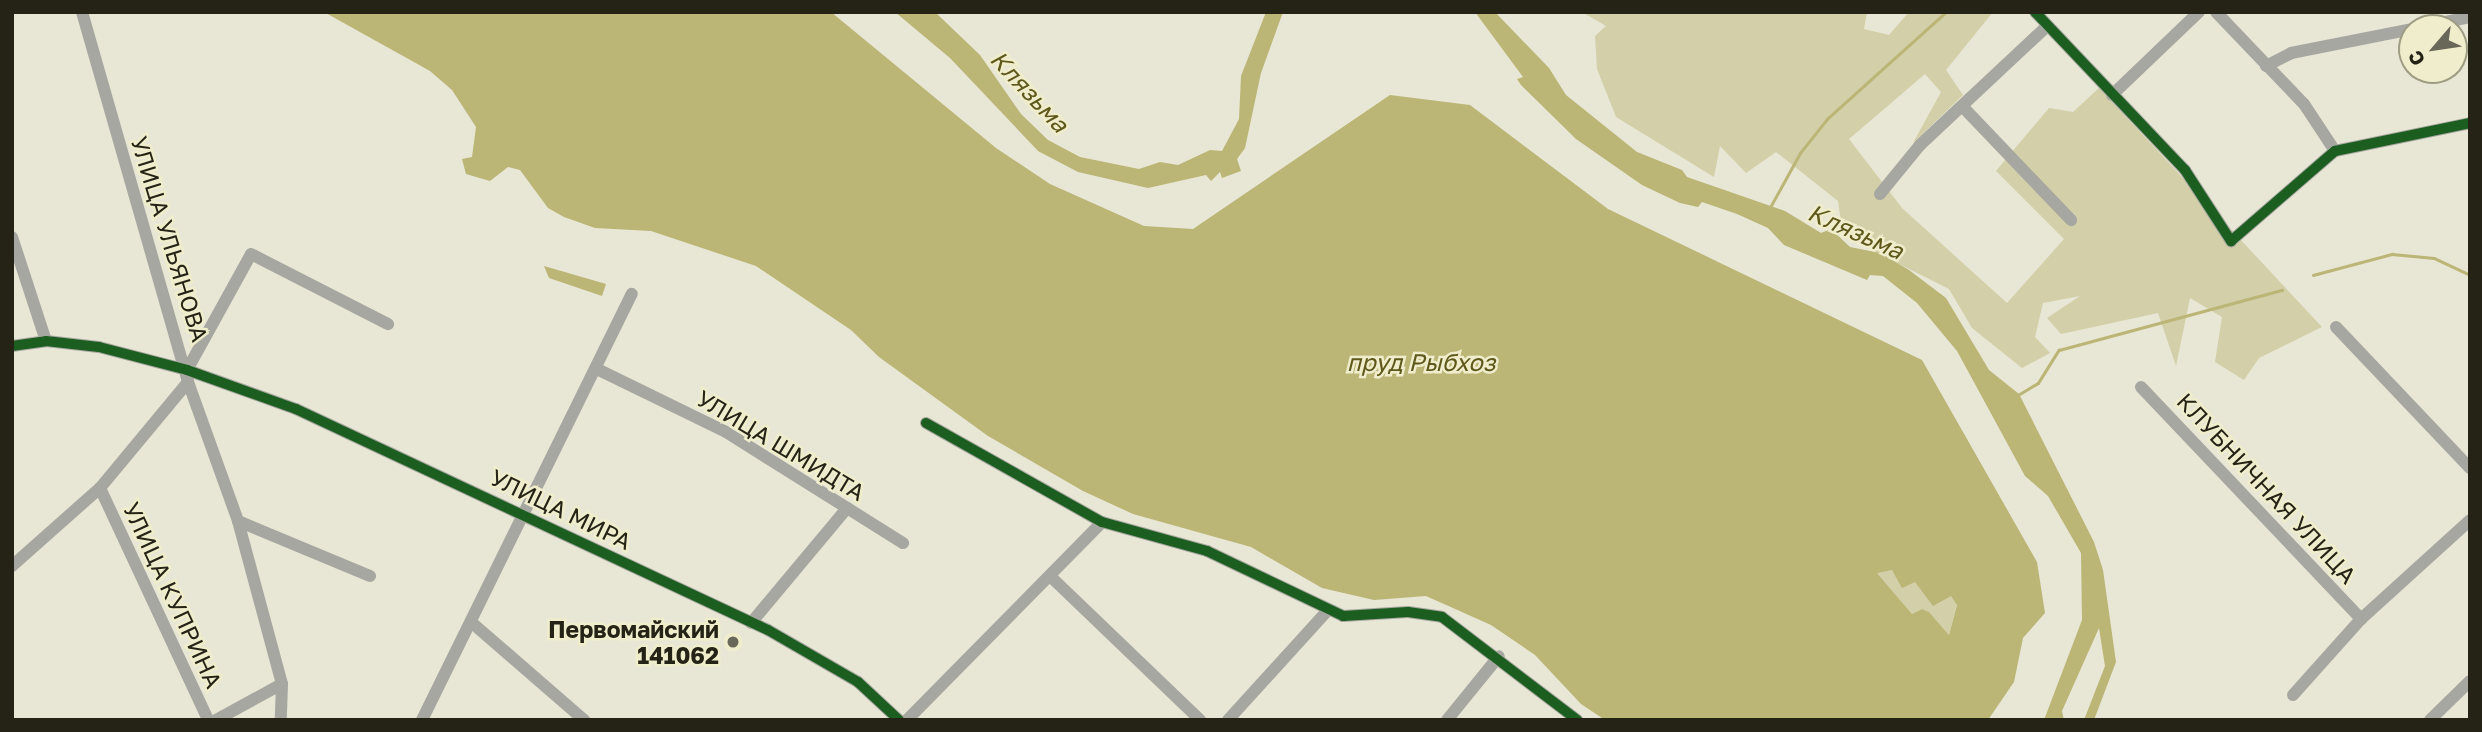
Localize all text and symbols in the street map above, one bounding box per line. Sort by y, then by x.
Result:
north arrow [2398,14,2468,84]
water label: Клязьма [985,44,1075,138]
text: С [2403,47,2429,70]
street label: УЛИЦА УЛЬЯНОВА [126,133,214,345]
water label: Клязьма [1804,197,1908,265]
water label: пруд Рыбхоз [1347,348,1495,376]
street label: УЛИЦА ШМИДТА [692,384,870,506]
street label: КЛУБНИЧНАЯ УЛИЦА [2172,387,2362,589]
street label: УЛИЦА МИРА [486,463,636,555]
street label: УЛИЦА КУПРИНА [118,498,228,692]
place label: Первомайский 141062 [548,615,719,669]
marker: Первомайский 141062 [725,634,741,650]

